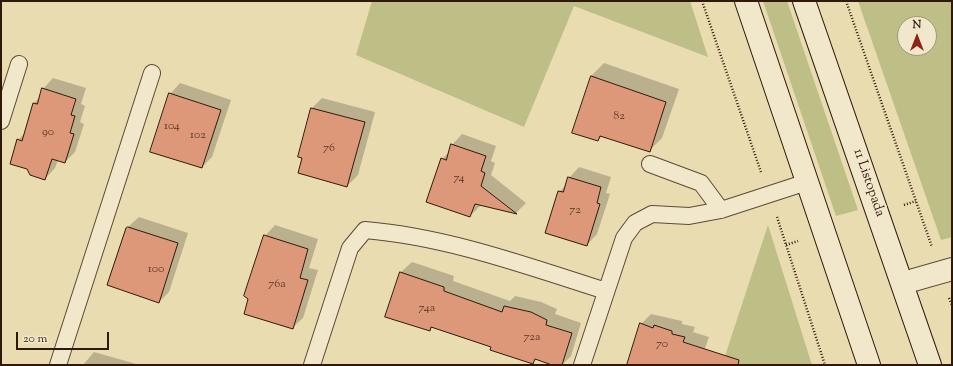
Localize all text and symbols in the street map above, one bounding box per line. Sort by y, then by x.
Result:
north arrow [897,16,937,56]
text: N [913,17,921,33]
house number: 82 [613,110,625,124]
house number: 104 [164,120,180,134]
house number: 90 [42,126,54,140]
house number: 102 [190,129,206,143]
house number: 76 [323,142,335,156]
street label: 11 Listopada [848,147,888,219]
house number: 74 [453,172,465,186]
house number: 72 [569,204,581,218]
house number: 100 [148,263,164,277]
house number: 76a [268,278,286,292]
house number: 74a [419,302,435,316]
scale bar [18,324,111,350]
text: 20 m [23,330,47,348]
house number: 72a [523,331,541,345]
house number: 70 [656,338,668,352]

